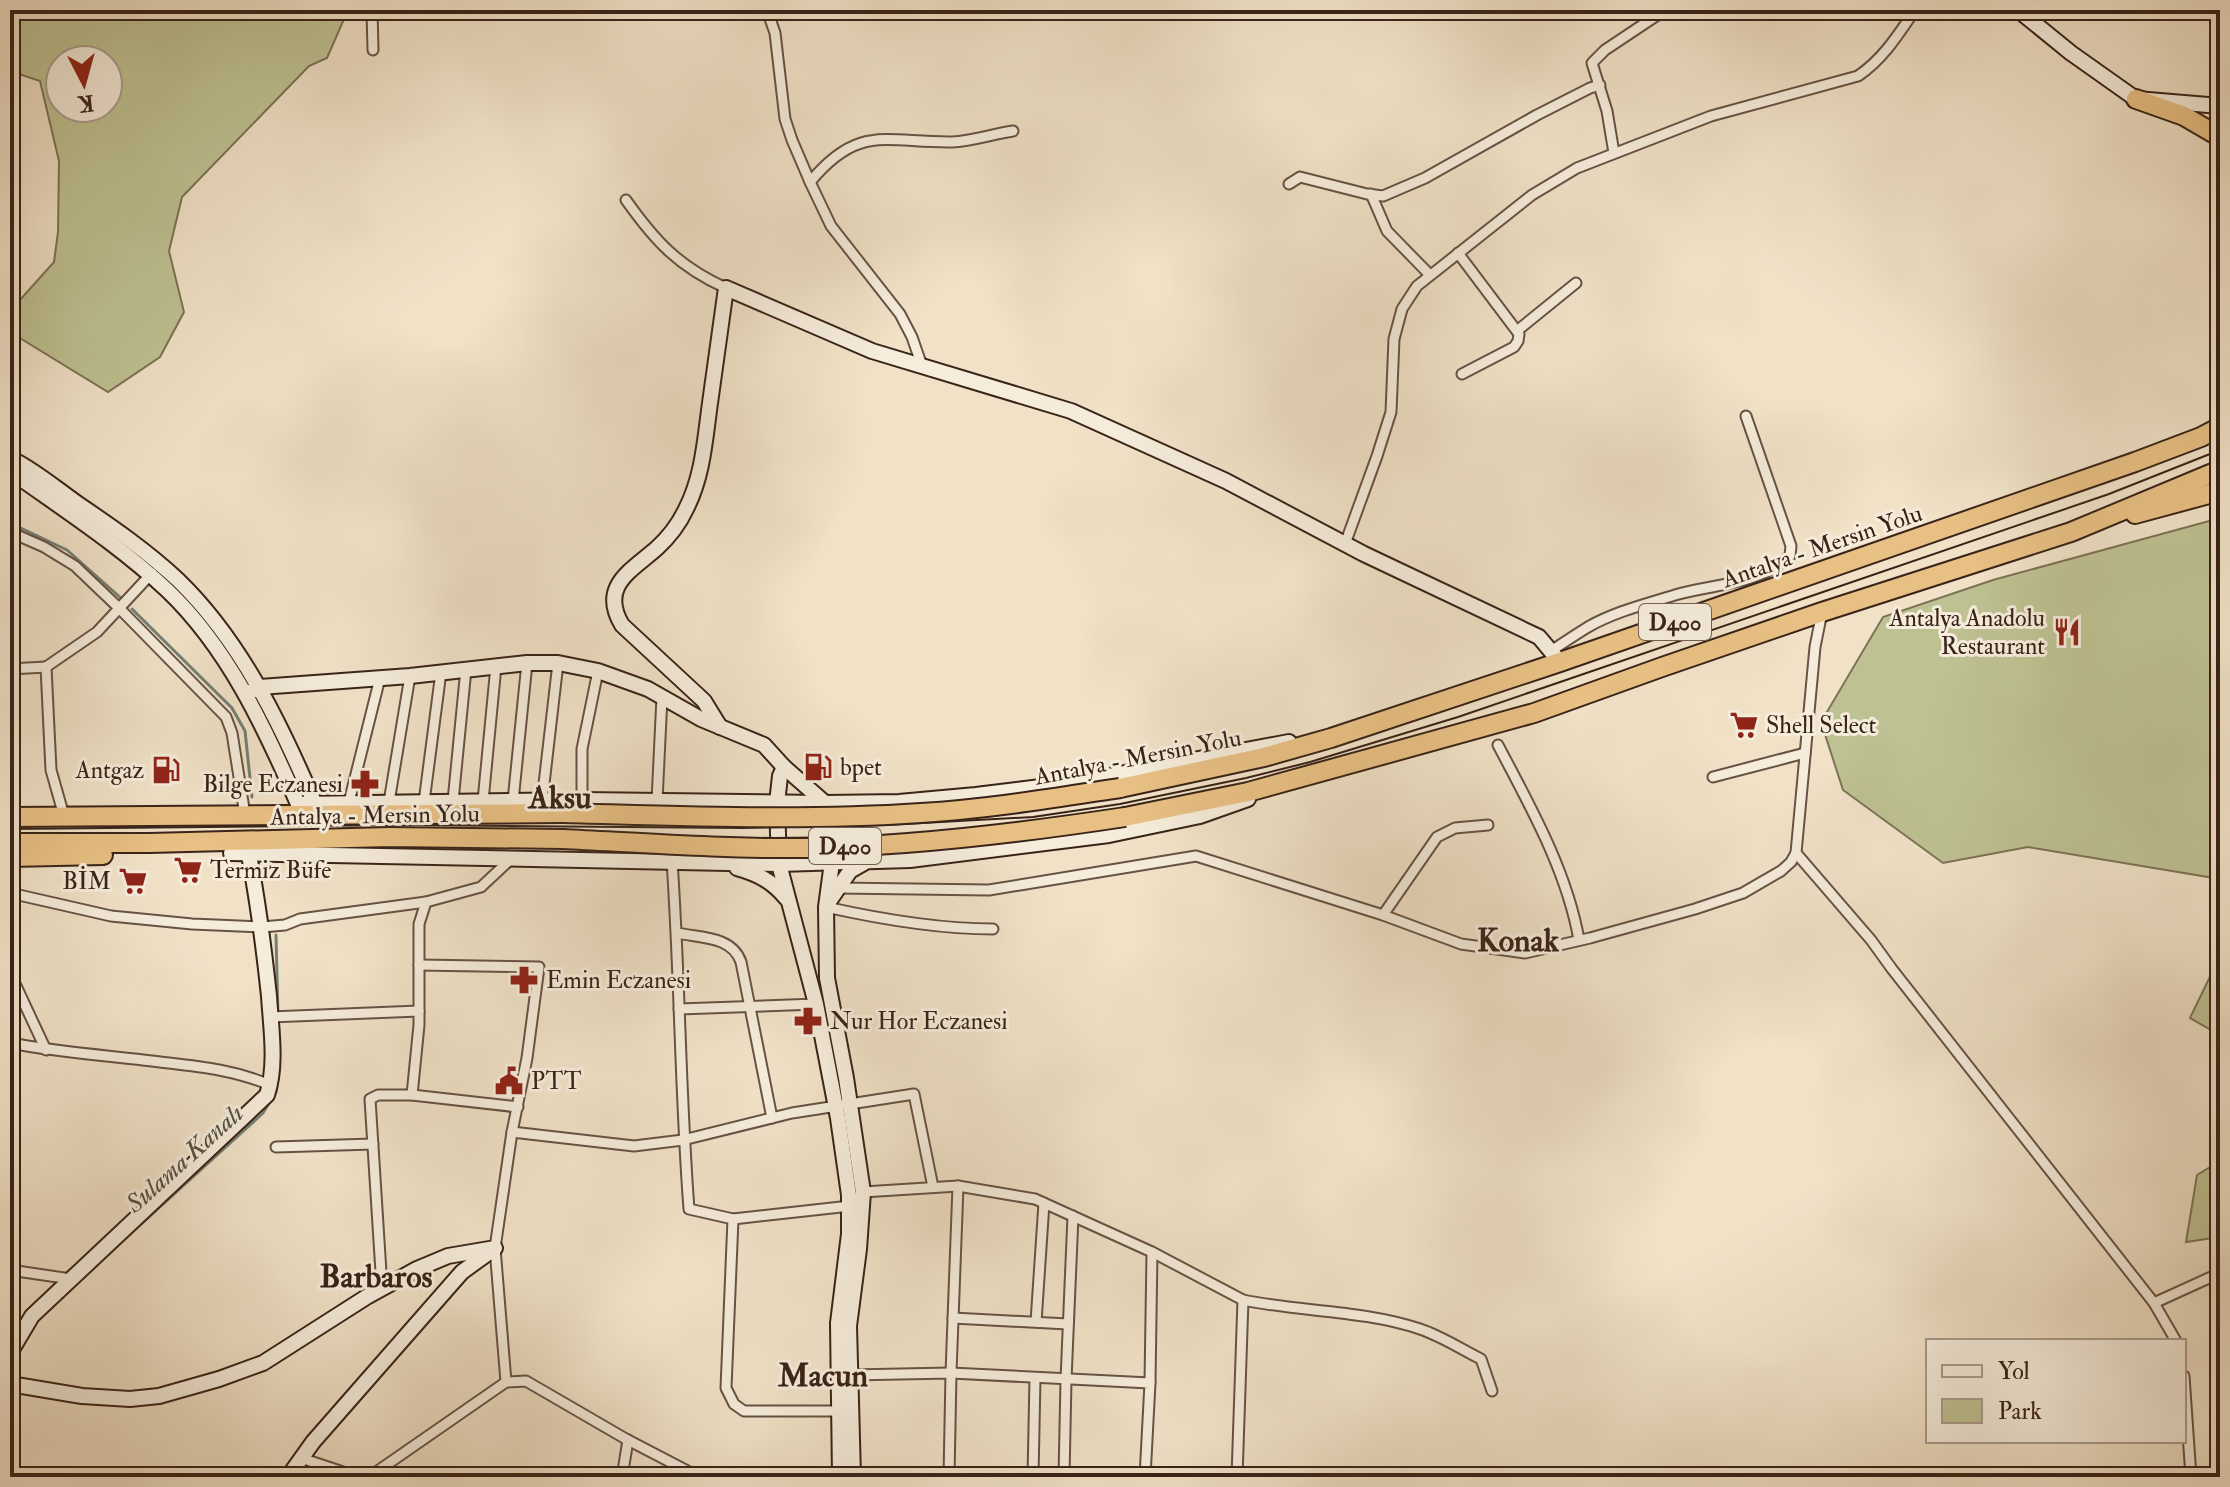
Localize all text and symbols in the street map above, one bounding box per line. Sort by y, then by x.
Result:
north arrow [44,44,124,124]
text: K [76,88,95,118]
street label: Antalya - Mersin Yolu [1717,498,1926,596]
place label: Antalya Anadolu Restaurant [1888,603,2045,662]
road number: D400 [1639,604,1711,640]
restaurant icon: Antalya Anadolu Restaurant [2052,617,2082,647]
supermarket icon: Shell Select [1729,710,1759,740]
place label: Shell Select [1766,710,1876,741]
street label: Antalya - Mersin Yolu [1031,722,1244,793]
fuel station icon: bpet [803,752,833,782]
place label: bpet [840,752,882,783]
place label: Antgaz [74,755,144,786]
fuel station icon: Antgaz [151,755,181,785]
place label: Bilge Eczanesi [202,769,343,800]
pharmacy icon: Bilge Eczanesi [350,769,380,799]
district label: Aksu [527,778,592,818]
street label: Antalya - Mersin Yolu [269,798,480,833]
road number: D400 [809,828,881,864]
supermarket icon: Termiz Büfe [173,855,203,885]
place label: Termiz Büfe [210,855,331,886]
place label: BİM [62,865,111,897]
supermarket icon: BİM [118,866,148,896]
district label: Konak [1477,921,1560,961]
pharmacy icon: Emin Eczanesi [509,965,539,995]
place label: Emin Eczanesi [546,965,691,996]
pharmacy icon: Nur Hor Eczanesi [793,1006,823,1036]
place label: Nur Hor Eczanesi [830,1006,1008,1037]
public building icon: PTT [494,1066,524,1096]
place label: PTT [531,1066,582,1097]
water label: Sulama Kanalı [118,1098,250,1221]
district label: Barbaros [319,1257,433,1297]
legend [1926,1339,2186,1443]
district label: Macun [777,1356,868,1396]
text: Yol [1998,1356,2030,1387]
text: Park [1998,1396,2042,1427]

